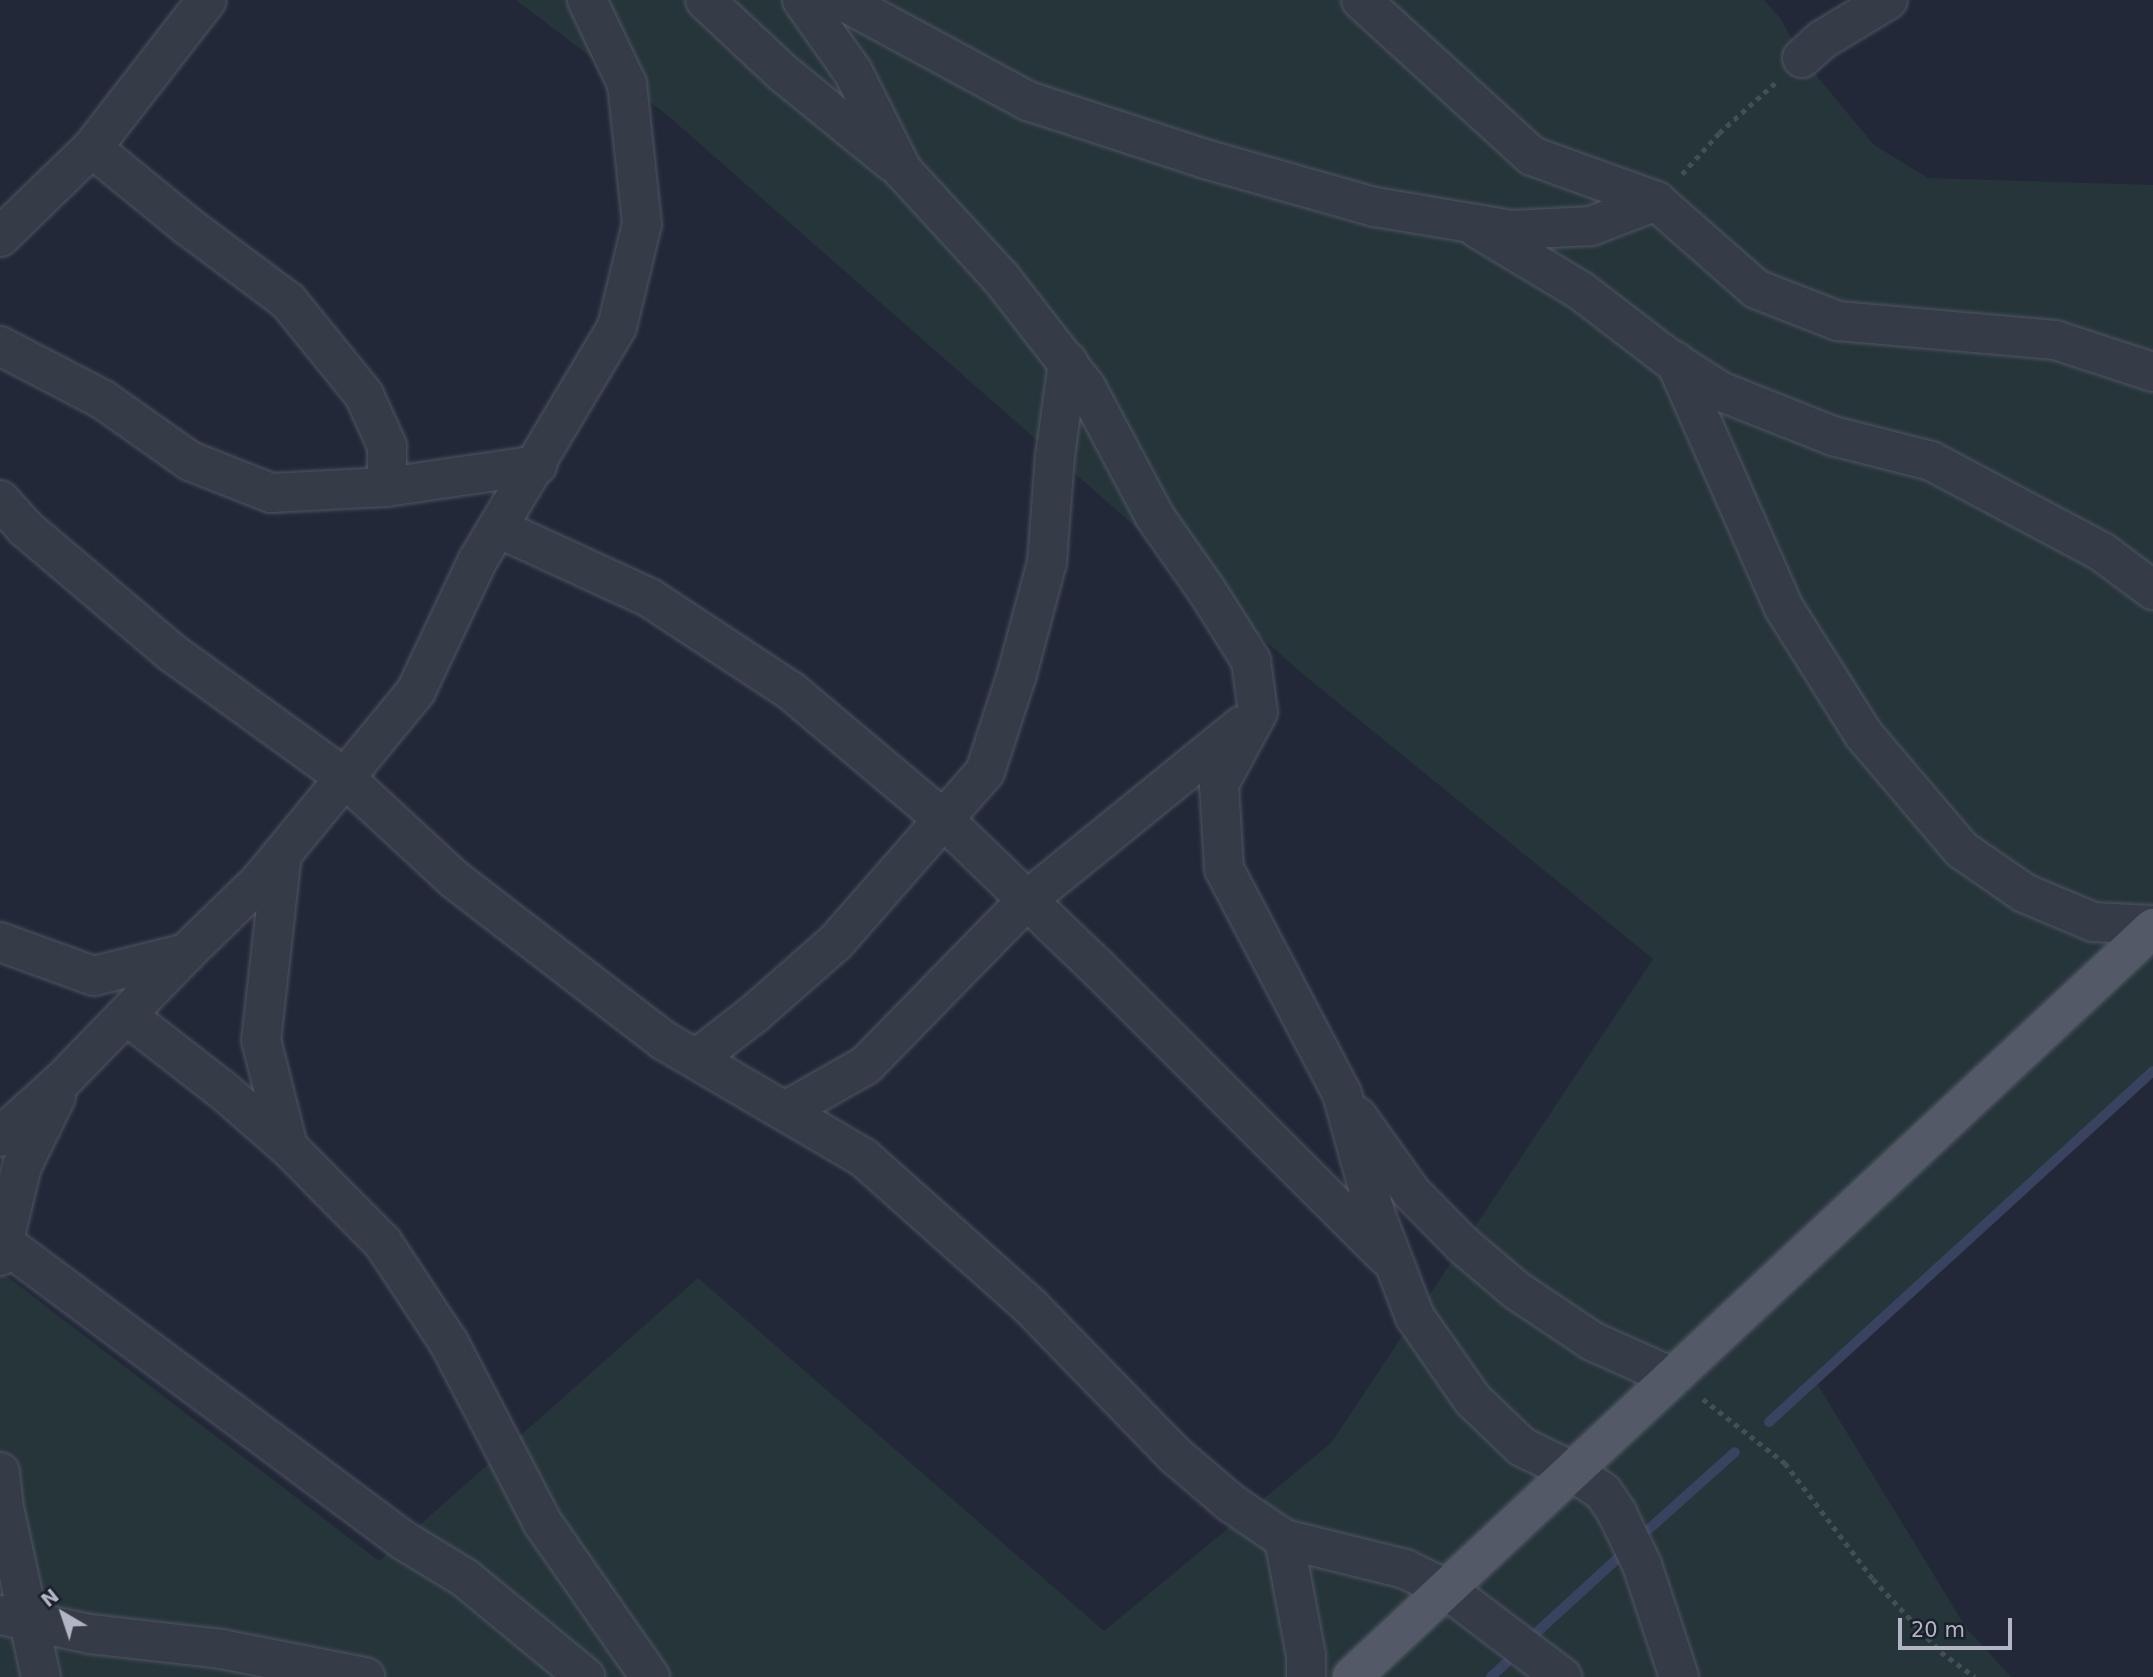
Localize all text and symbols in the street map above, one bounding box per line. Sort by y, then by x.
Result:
north arrow [28,1579,98,1649]
text: N [37,1584,63,1611]
scale bar [1901,1604,2015,1648]
text: 20 m [1911,1618,1965,1642]

